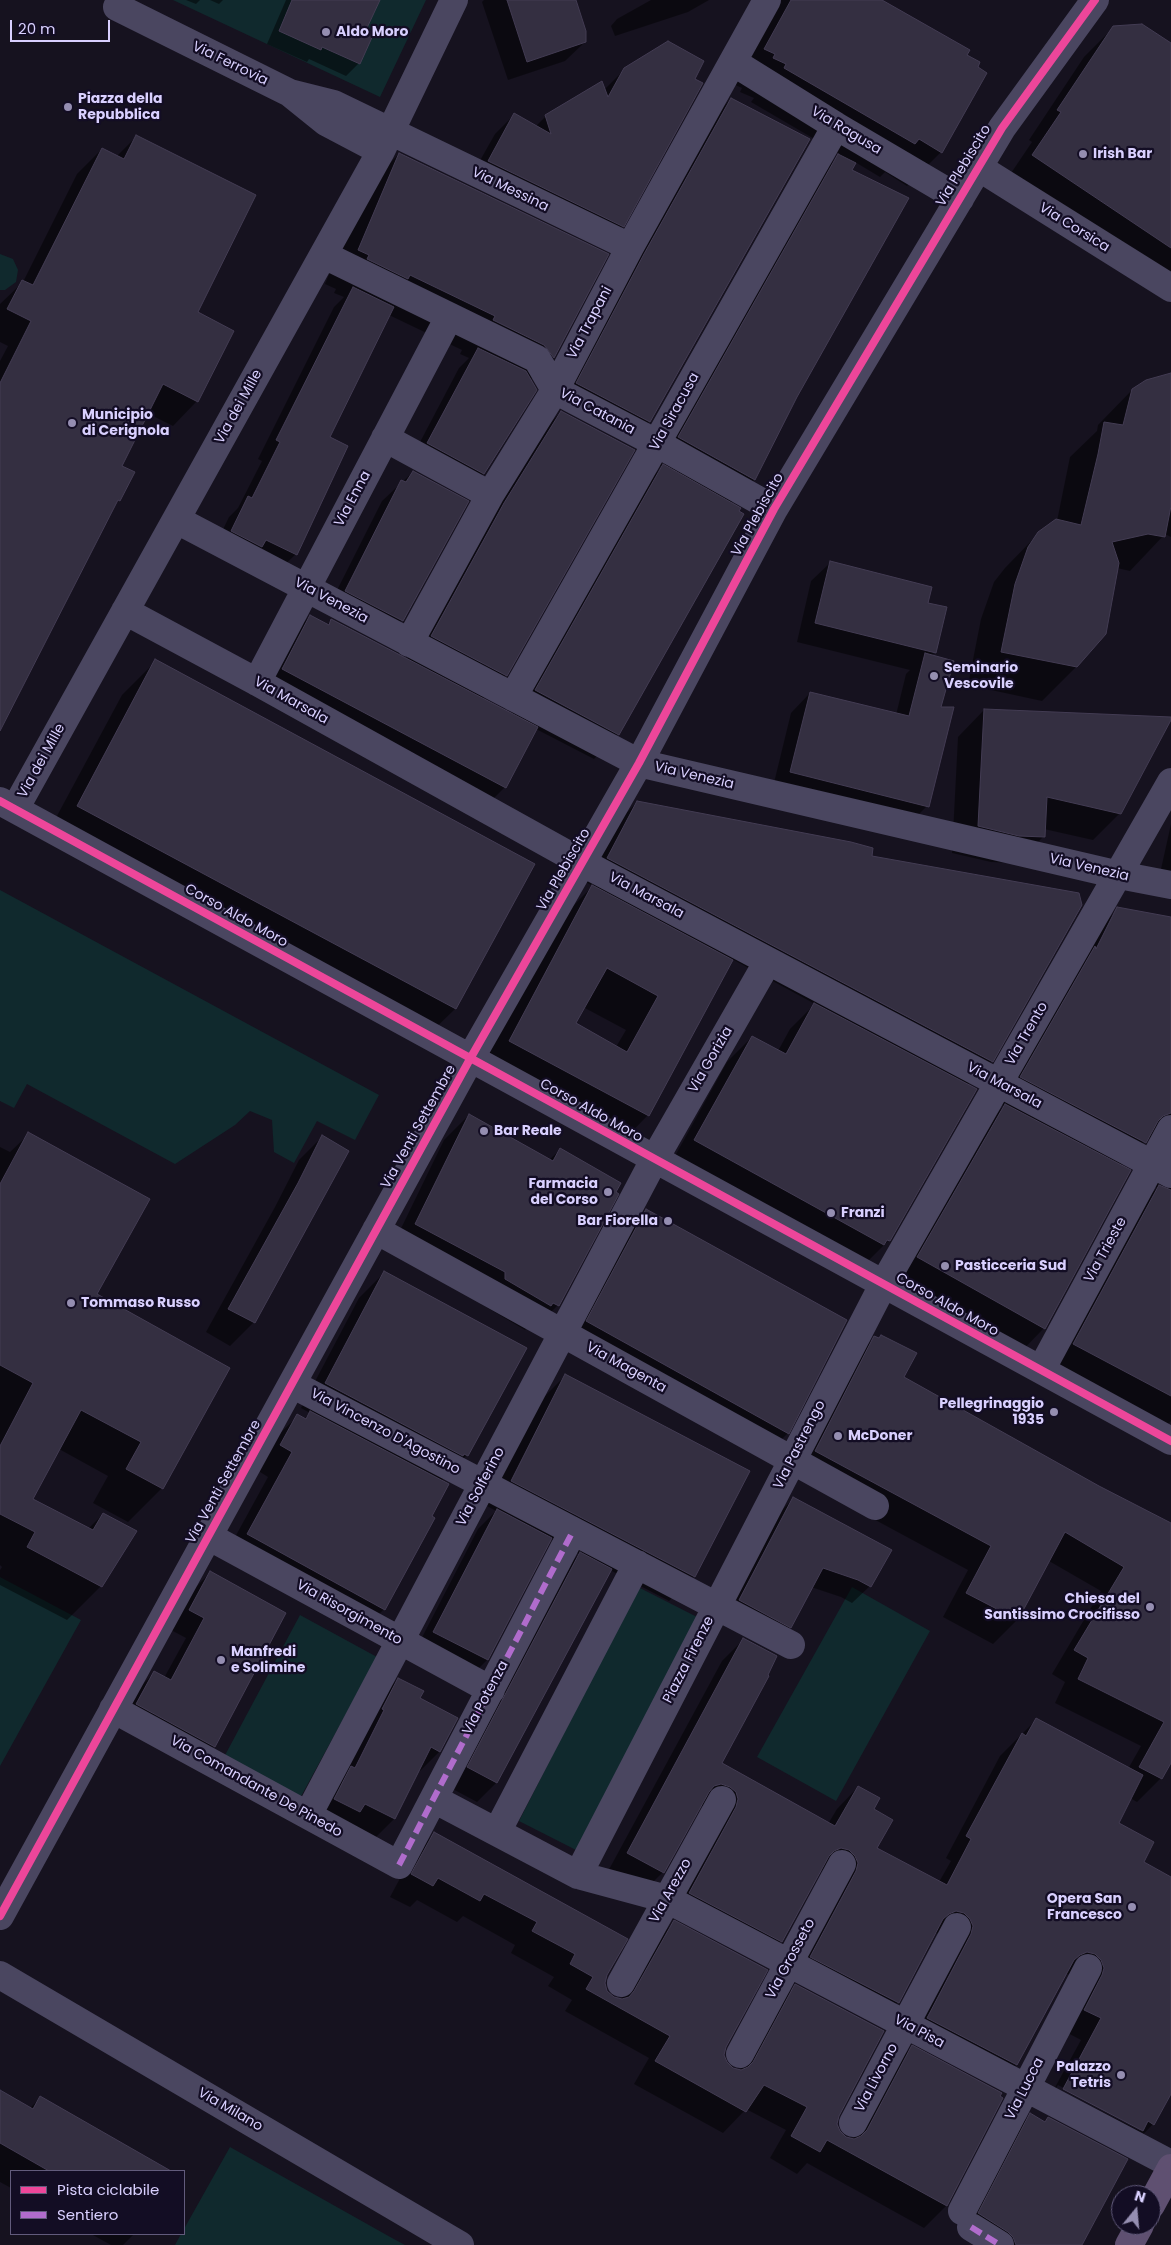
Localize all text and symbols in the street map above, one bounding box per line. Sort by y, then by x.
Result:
scale bar [12,10,112,42]
text: 20 m [18,18,56,39]
place label: Aldo Moro [336,24,409,40]
marker: Aldo Moro [320,26,332,38]
street label: Via Ferrovia [189,38,271,90]
place label: Piazza della Repubblica [78,91,163,124]
marker: Piazza della Repubblica [62,101,74,113]
street label: Via Ragusa [808,103,884,159]
street label: Via Plebiscito [933,122,995,210]
place label: Irish Bar [1093,146,1152,162]
marker: Irish Bar [1077,148,1089,160]
street label: Via Messina [469,164,551,216]
street label: Via Corsica [1036,200,1112,256]
street label: Via Trapani [564,284,616,362]
street label: Via dei Mille [212,367,266,447]
street label: Via Siracusa [647,370,703,454]
street label: Via Catania [556,385,638,439]
place label: Municipio di Cerignola [82,407,170,440]
marker: Municipio di Cerignola [66,417,78,429]
street label: Via Enna [331,468,375,530]
street label: Via Plebiscito [728,470,788,560]
street label: Via Venezia [291,575,371,627]
place label: Seminario Vescovile [944,660,1018,692]
marker: Seminario Vescovile [928,670,940,682]
street label: Via Marsala [251,674,331,728]
street label: Via dei Mille [15,721,69,801]
street label: Via Venezia [653,759,735,793]
street label: Via Plebiscito [534,826,594,914]
street label: Via Venezia [1048,851,1130,885]
street label: Via Marsala [606,869,686,923]
street label: Corso Aldo Moro [182,881,290,951]
street label: Via Trento [1002,999,1052,1069]
street label: Via Gorizia [685,1024,737,1096]
street label: Via Marsala [964,1059,1044,1113]
street label: Via Venti Settembre [378,1062,460,1192]
street label: Corso Aldo Moro [537,1076,645,1146]
place label: Bar Reale [494,1123,562,1139]
marker: Bar Reale [478,1125,490,1137]
place label: Farmacia del Corso [528,1176,598,1208]
marker: Farmacia del Corso [602,1186,614,1198]
place label: Franzi [841,1205,885,1221]
marker: Franzi [825,1207,837,1219]
place label: Bar Fiorella [577,1213,658,1229]
street label: Via Trieste [1081,1214,1131,1286]
marker: Bar Fiorella [662,1215,674,1227]
place label: Pasticceria Sud [955,1258,1067,1274]
marker: Pasticceria Sud [939,1260,951,1272]
street label: Corso Aldo Moro [893,1270,1001,1340]
place label: Tommaso Russo [81,1295,200,1311]
marker: Tommaso Russo [65,1297,77,1309]
street label: Via Magenta [583,1339,669,1397]
street label: Via Vincenzo D'Agostino [307,1385,463,1479]
place label: Pellegrinaggio 1935 [939,1396,1044,1428]
street label: Via Pastrengo [770,1398,830,1492]
marker: Pellegrinaggio 1935 [1048,1406,1060,1418]
street label: Via Venti Settembre [183,1417,265,1547]
place label: McDoner [848,1428,912,1444]
marker: McDoner [832,1430,844,1442]
street label: Via Solferino [453,1445,509,1529]
street label: Via Risorgimento [293,1577,405,1649]
place label: Chiesa del Santissimo Crocifisso [984,1591,1140,1624]
marker: Chiesa del Santissimo Crocifisso [1144,1601,1156,1613]
street label: Piazza Firenze [660,1614,718,1706]
place label: Manfredi e Solimine [231,1644,305,1676]
marker: Manfredi e Solimine [215,1654,227,1666]
street label: Via Potenza [459,1658,513,1738]
street label: Via Comandante De Pinedo [167,1733,345,1841]
street label: Via Arezzo [646,1856,696,1926]
place label: Opera San Francesco [1047,1891,1122,1924]
marker: Opera San Francesco [1126,1901,1138,1913]
street label: Via Grosseto [763,1916,819,2002]
street label: Via Pisa [891,2012,947,2052]
street label: Via Livorno [852,2041,902,2115]
street label: Via Lucca [1002,2055,1048,2123]
place label: Palazzo Tetris [1056,2059,1111,2092]
marker: Palazzo Tetris [1115,2069,1127,2081]
street label: Via Milano [194,2085,266,2135]
legend [10,2170,185,2235]
text: Pista ciclabile [57,2179,159,2200]
north arrow [1111,2185,1161,2235]
text: N [1132,2186,1148,2208]
text: Sentiero [57,2204,118,2225]

